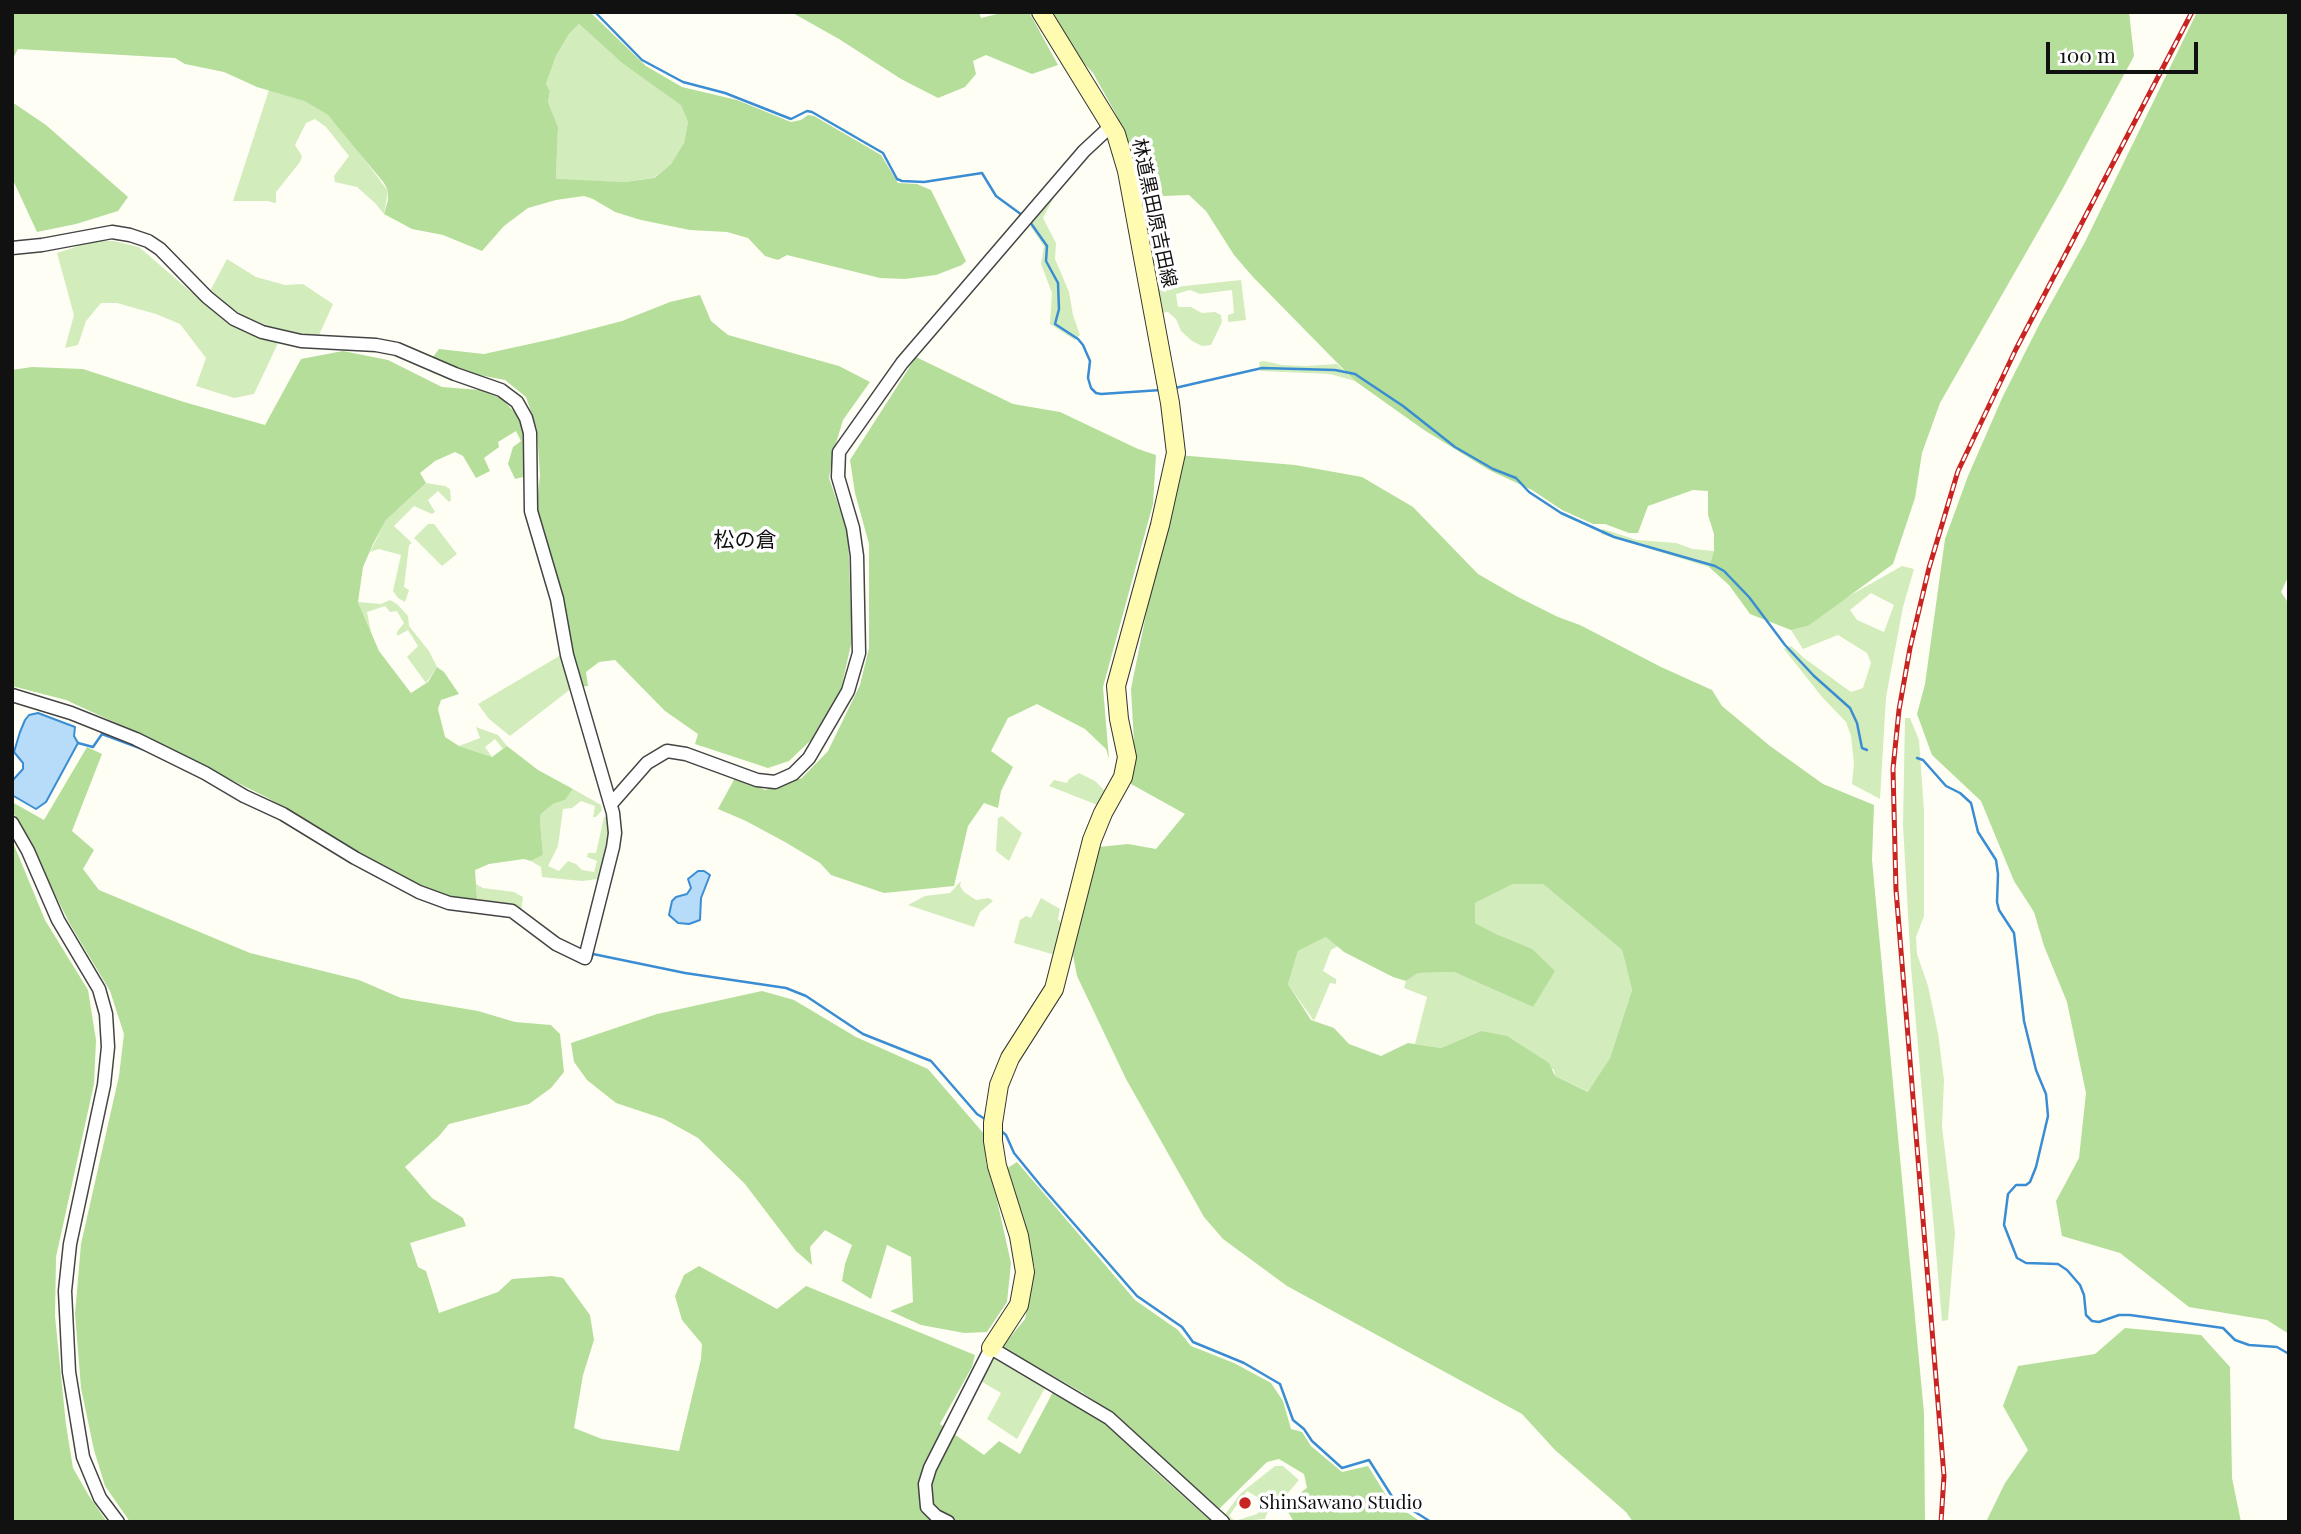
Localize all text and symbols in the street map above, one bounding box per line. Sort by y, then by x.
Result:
scale bar [2049,28,2201,72]
text: 100 m [2059,40,2116,68]
street label: 林道黒田原吉田線 [1127,136,1181,290]
district label: 松の倉 [714,527,776,553]
place label: ShinSawano Studio [1259,1492,1422,1514]
marker: ShinSawano Studio [1237,1495,1253,1511]

